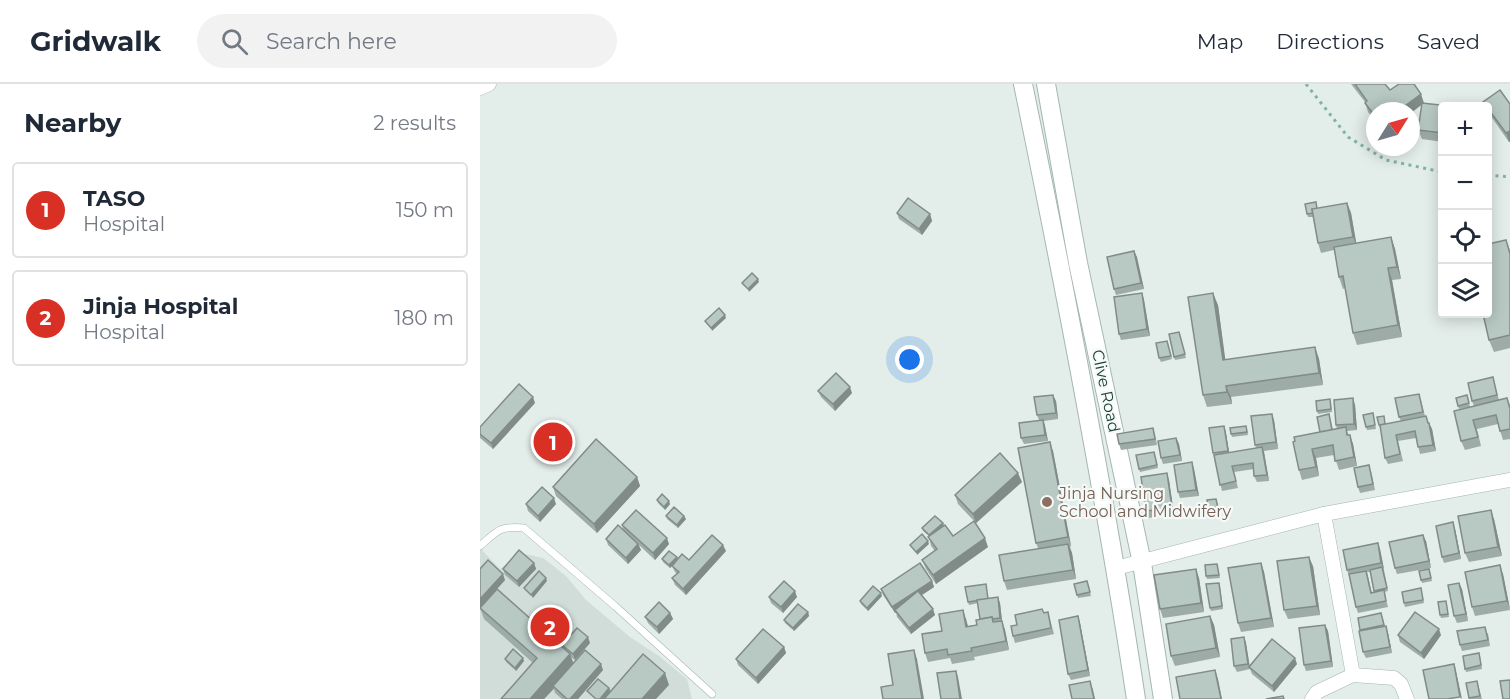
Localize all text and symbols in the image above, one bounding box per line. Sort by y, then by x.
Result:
search box [197,14,617,68]
text: Gridwalk [30,24,161,58]
icon: search [218,25,251,58]
text: Search here [266,28,397,55]
text: Map [1197,29,1243,54]
text: Directions [1276,29,1384,54]
text: Saved [1417,29,1480,54]
north arrow [1366,102,1420,156]
map controls [1438,102,1492,318]
button: + [1438,102,1492,156]
text: Nearby [24,107,121,139]
text: 2 results [373,111,456,135]
button: − [1438,156,1492,210]
text: TASO [83,185,145,212]
text: 1 [42,198,49,222]
text: 150 m [396,198,454,222]
button: locate [1438,210,1492,264]
text: Hospital [83,212,165,236]
button: layers [1438,264,1492,318]
text: Jinja Hospital [83,293,238,320]
text: 2 [40,306,51,330]
text: 180 m [394,306,454,330]
text: Hospital [83,320,165,344]
your location [895,345,924,374]
street label: Clive Road [1088,348,1124,434]
pin: 1 [534,420,572,464]
place label: Jinja Nursing School and Midwifery [1058,484,1231,521]
marker: Jinja Nursing School and Midwifery [1040,495,1054,509]
pin: 2 [530,604,570,650]

